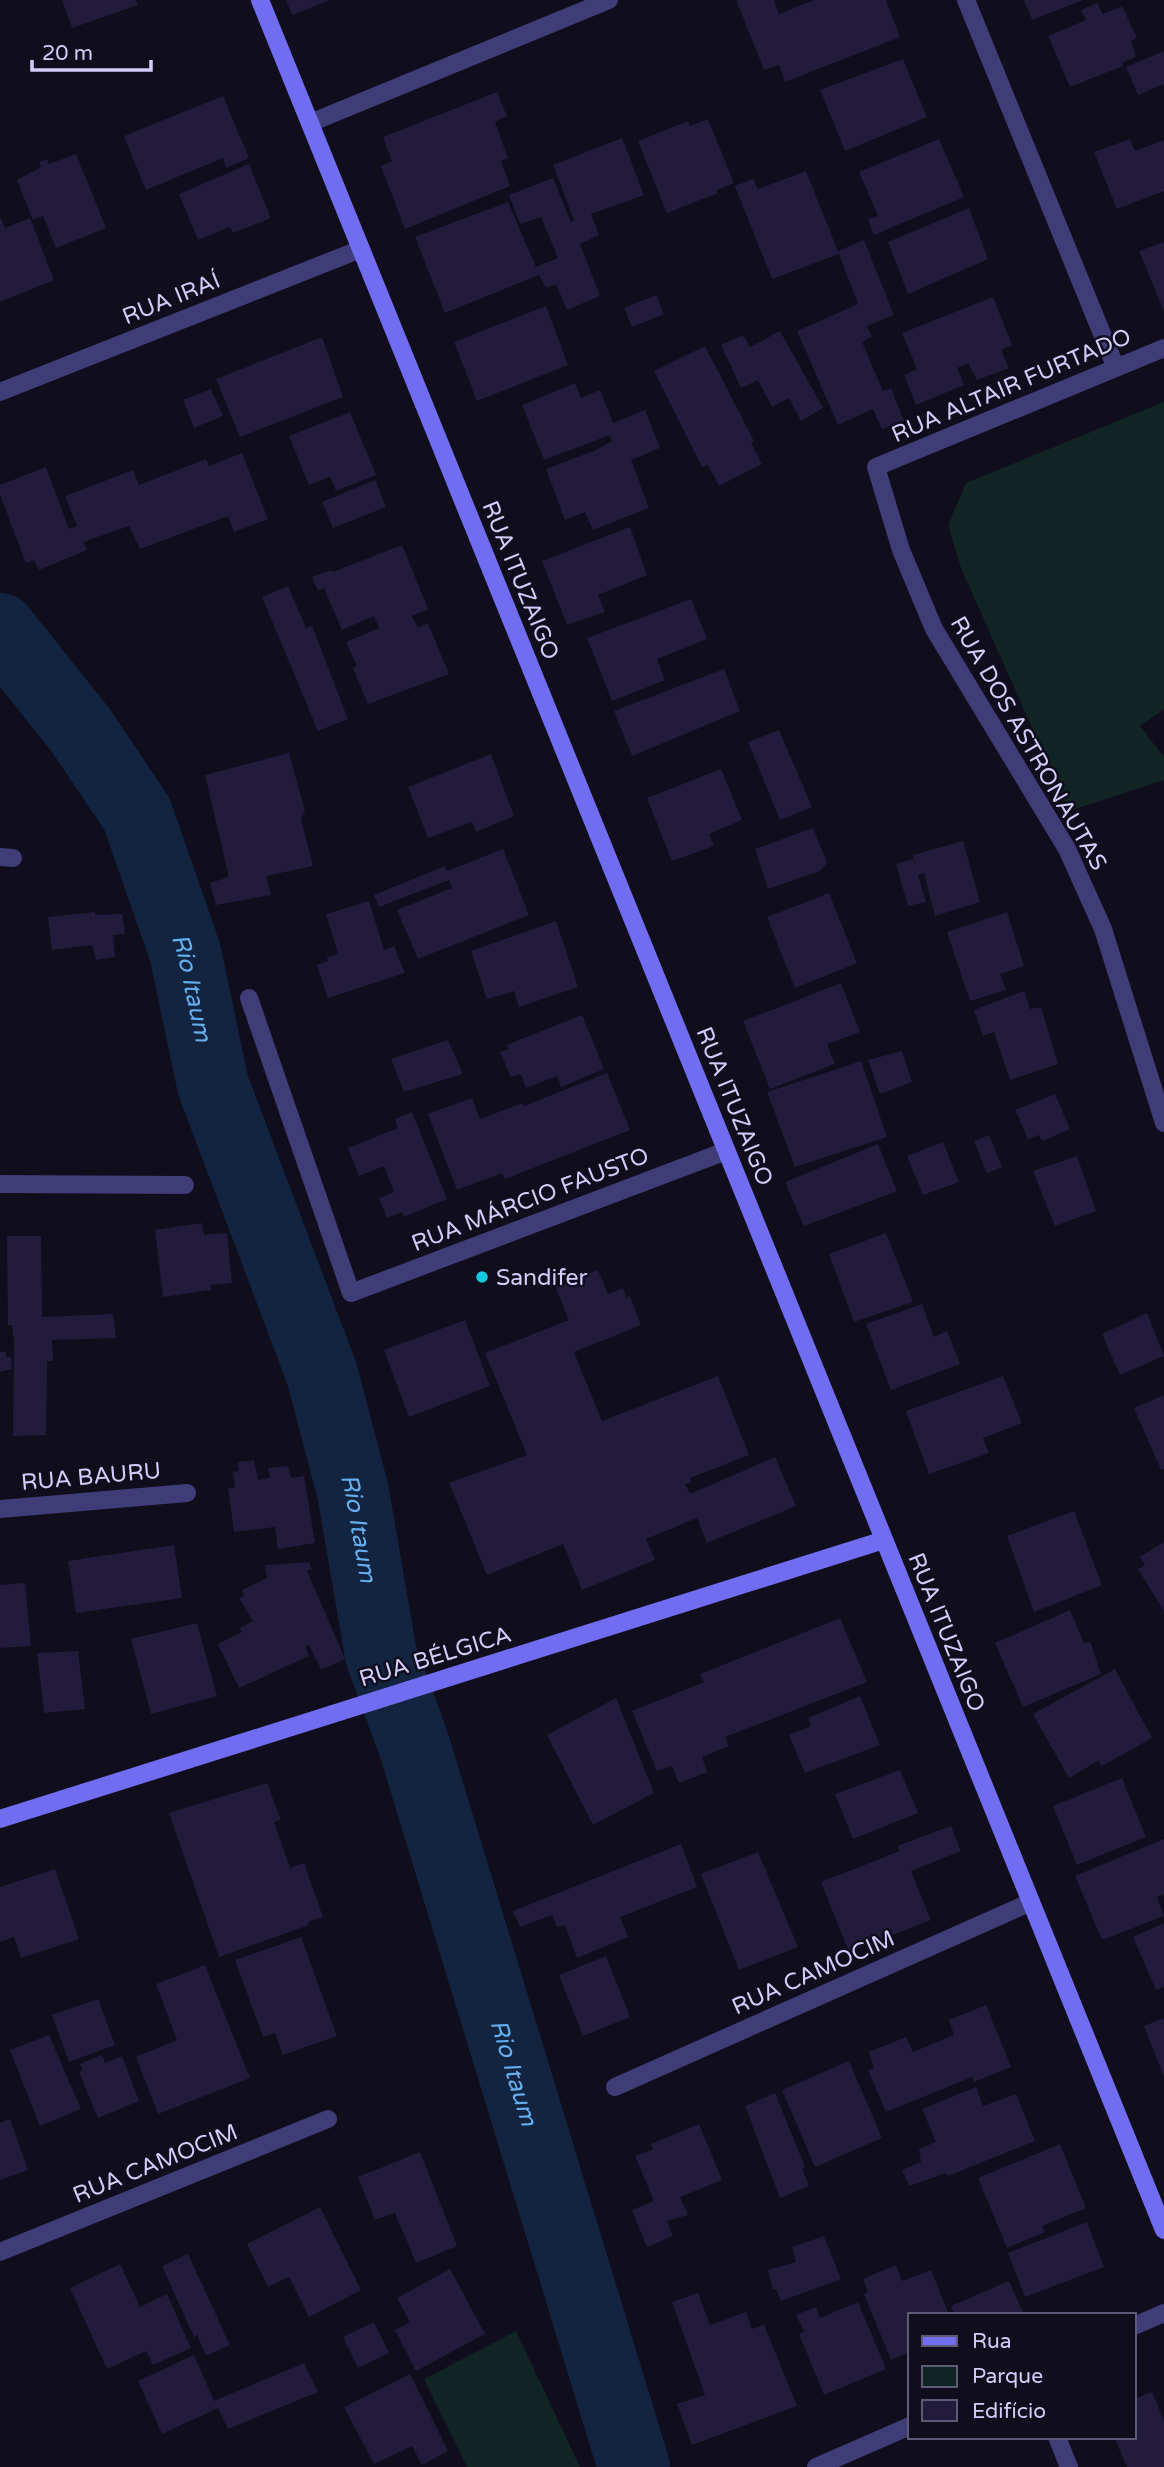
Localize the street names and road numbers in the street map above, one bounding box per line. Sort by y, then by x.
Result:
street label: RUA IRAÍ [118,267,224,331]
street label: RUA ALTAIR FURTADO [887,323,1135,449]
street label: RUA ITUZAIGO [475,497,565,664]
street label: RUA DOS ASTRONAUTAS [944,612,1112,875]
street label: RUA ITUZAIGO [689,1023,779,1190]
street label: RUA MÁRCIO FAUSTO [408,1142,653,1258]
street label: RUA BAURU [20,1457,162,1497]
street label: RUA ITUZAIGO [901,1549,991,1716]
street label: RUA BÉLGICA [356,1621,515,1693]
street label: RUA CAMOCIM [728,1924,899,2021]
street label: RUA CAMOCIM [69,2118,242,2210]

